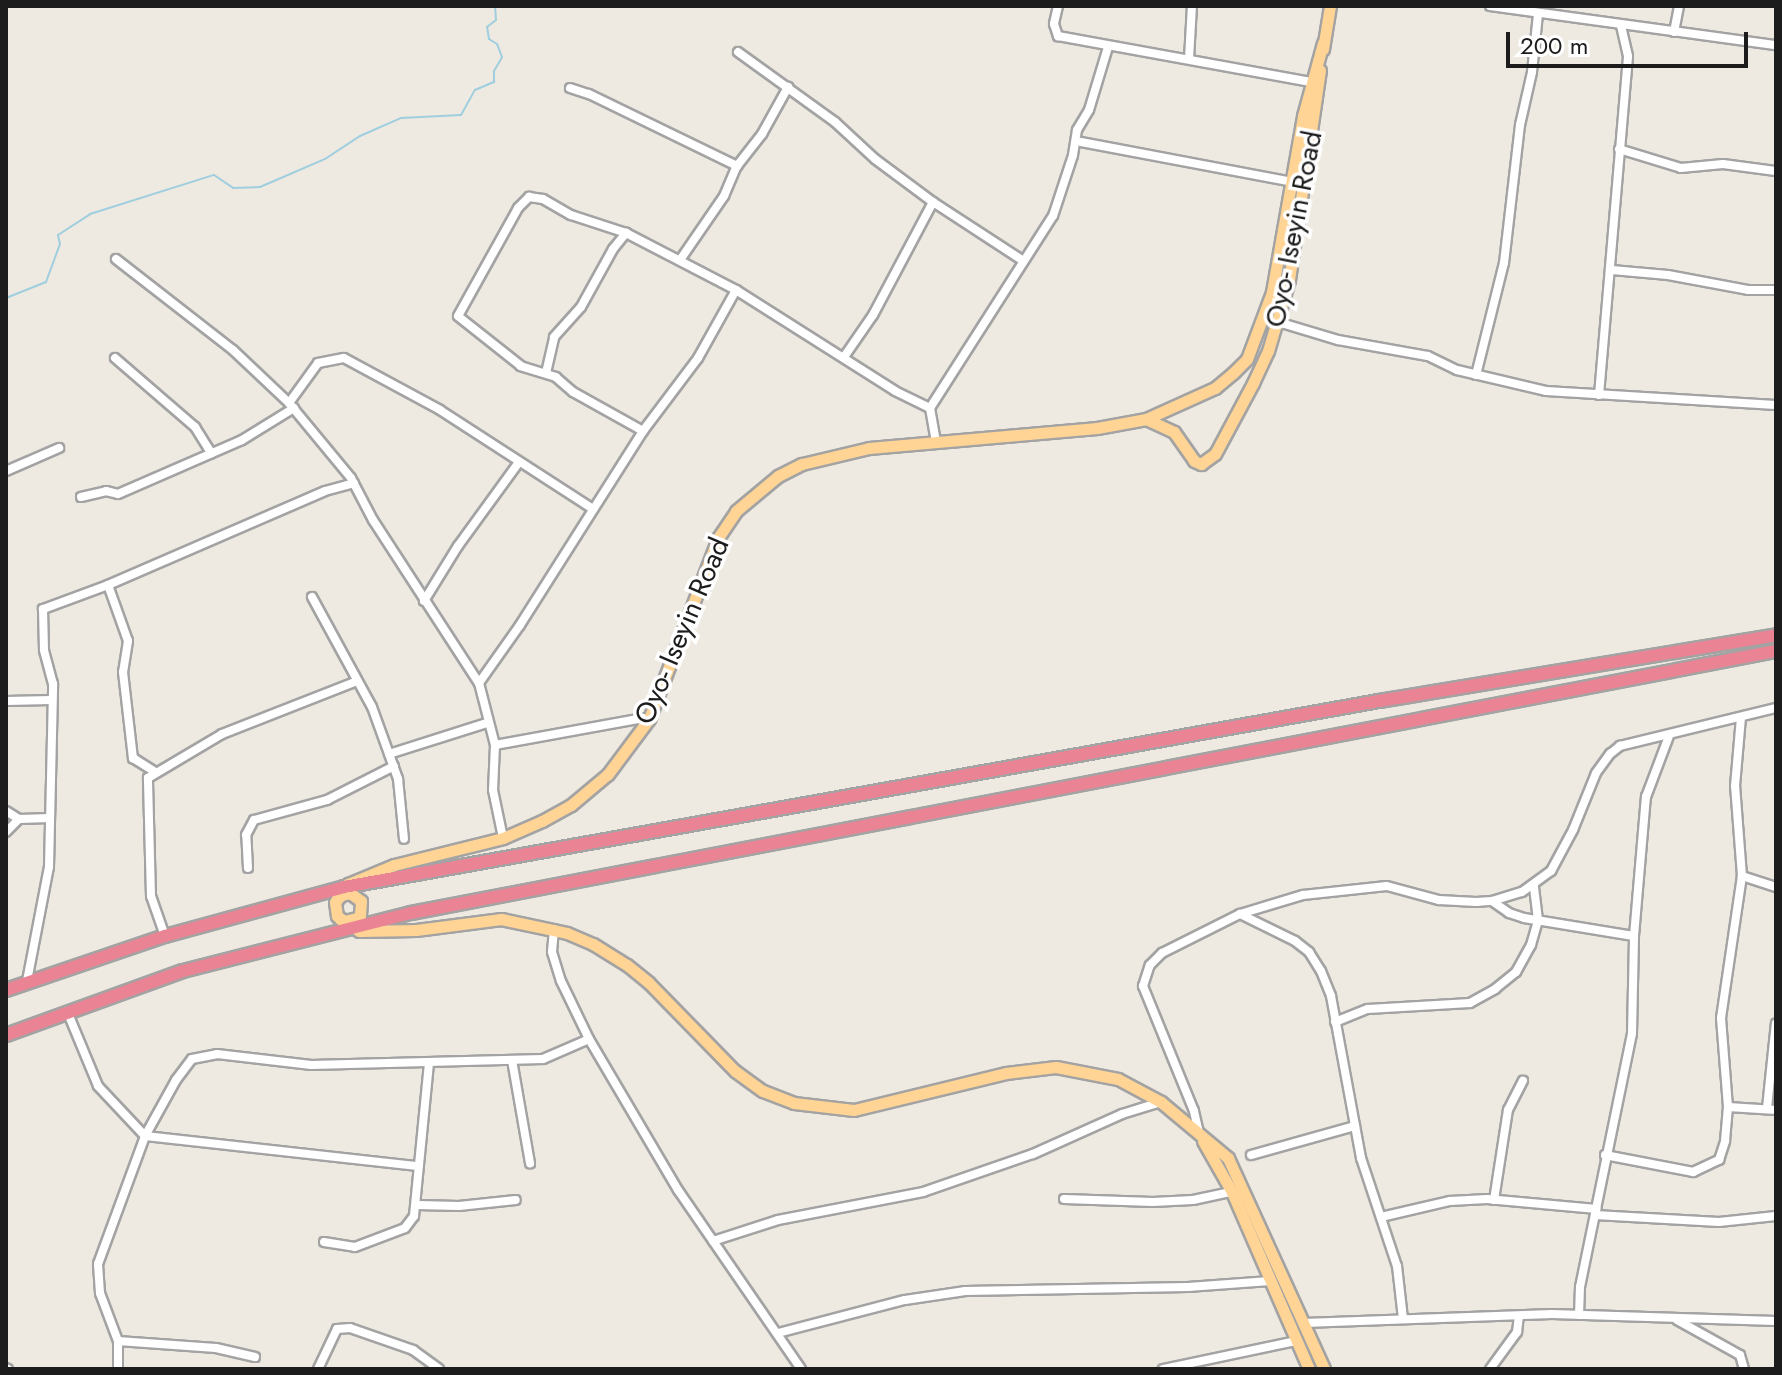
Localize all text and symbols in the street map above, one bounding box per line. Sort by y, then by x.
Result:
scale bar [1510,16,1752,66]
text: 200 m [1520,28,1588,63]
street label: Oyo- Iseyin Road [1258,128,1330,330]
street label: Oyo- Iseyin Road [628,533,736,729]

